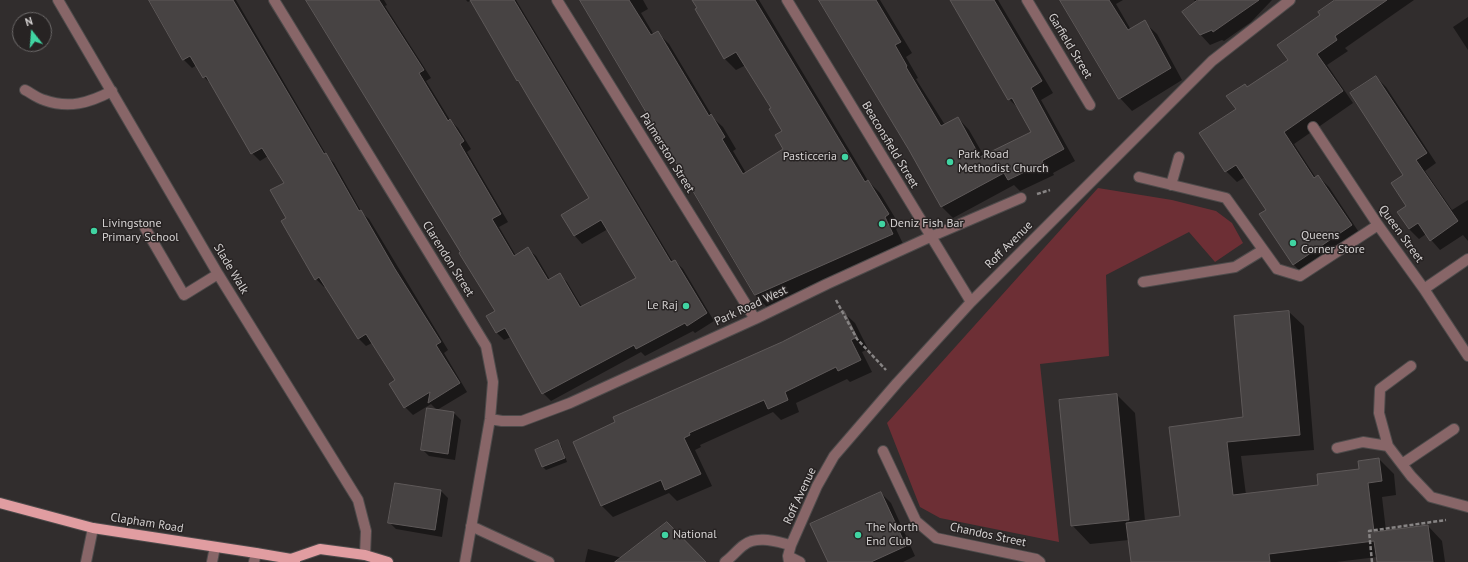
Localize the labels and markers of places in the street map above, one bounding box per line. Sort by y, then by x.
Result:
place label: Park Road Methodist Church [958,148,1049,176]
place label: Pasticceria [783,150,837,164]
marker: Pasticceria [840,152,850,162]
marker: Park Road Methodist Church [945,157,955,167]
place label: Livingstone Primary School [102,217,179,245]
place label: Deniz Fish Bar [890,217,964,231]
marker: Deniz Fish Bar [877,219,887,229]
marker: Livingstone Primary School [89,226,99,236]
place label: Queens Corner Store [1301,229,1365,257]
marker: Queens Corner Store [1288,238,1298,248]
place label: Le Raj [647,299,678,313]
marker: Le Raj [681,301,691,311]
place label: The North End Club [866,521,918,549]
place label: National [673,528,717,542]
marker: National [660,530,670,540]
marker: The North End Club [853,530,863,540]

